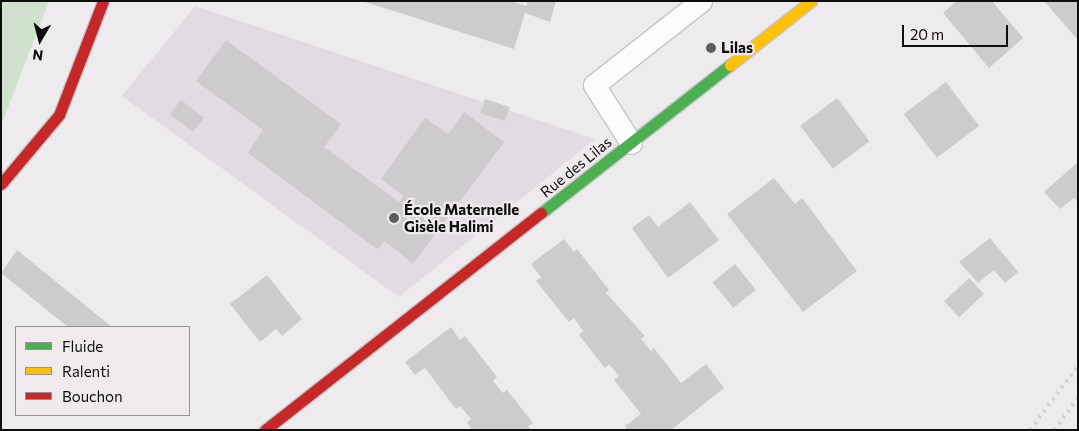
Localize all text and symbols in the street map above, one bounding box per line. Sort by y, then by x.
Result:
north arrow [15,15,65,65]
scale bar [904,15,1010,47]
text: 20 m [910,25,944,43]
place label: Lilas [721,39,753,57]
marker: Lilas [705,42,717,54]
text: N [31,46,44,64]
street label: Rue des Lilas [537,133,615,201]
place label: École Maternelle Gisèle Halimi [404,200,519,235]
marker: École Maternelle Gisèle Halimi [388,212,400,224]
legend [15,326,190,416]
text: Fluide [62,337,103,355]
text: Ralenti [62,362,110,380]
text: Bouchon [62,387,123,405]

